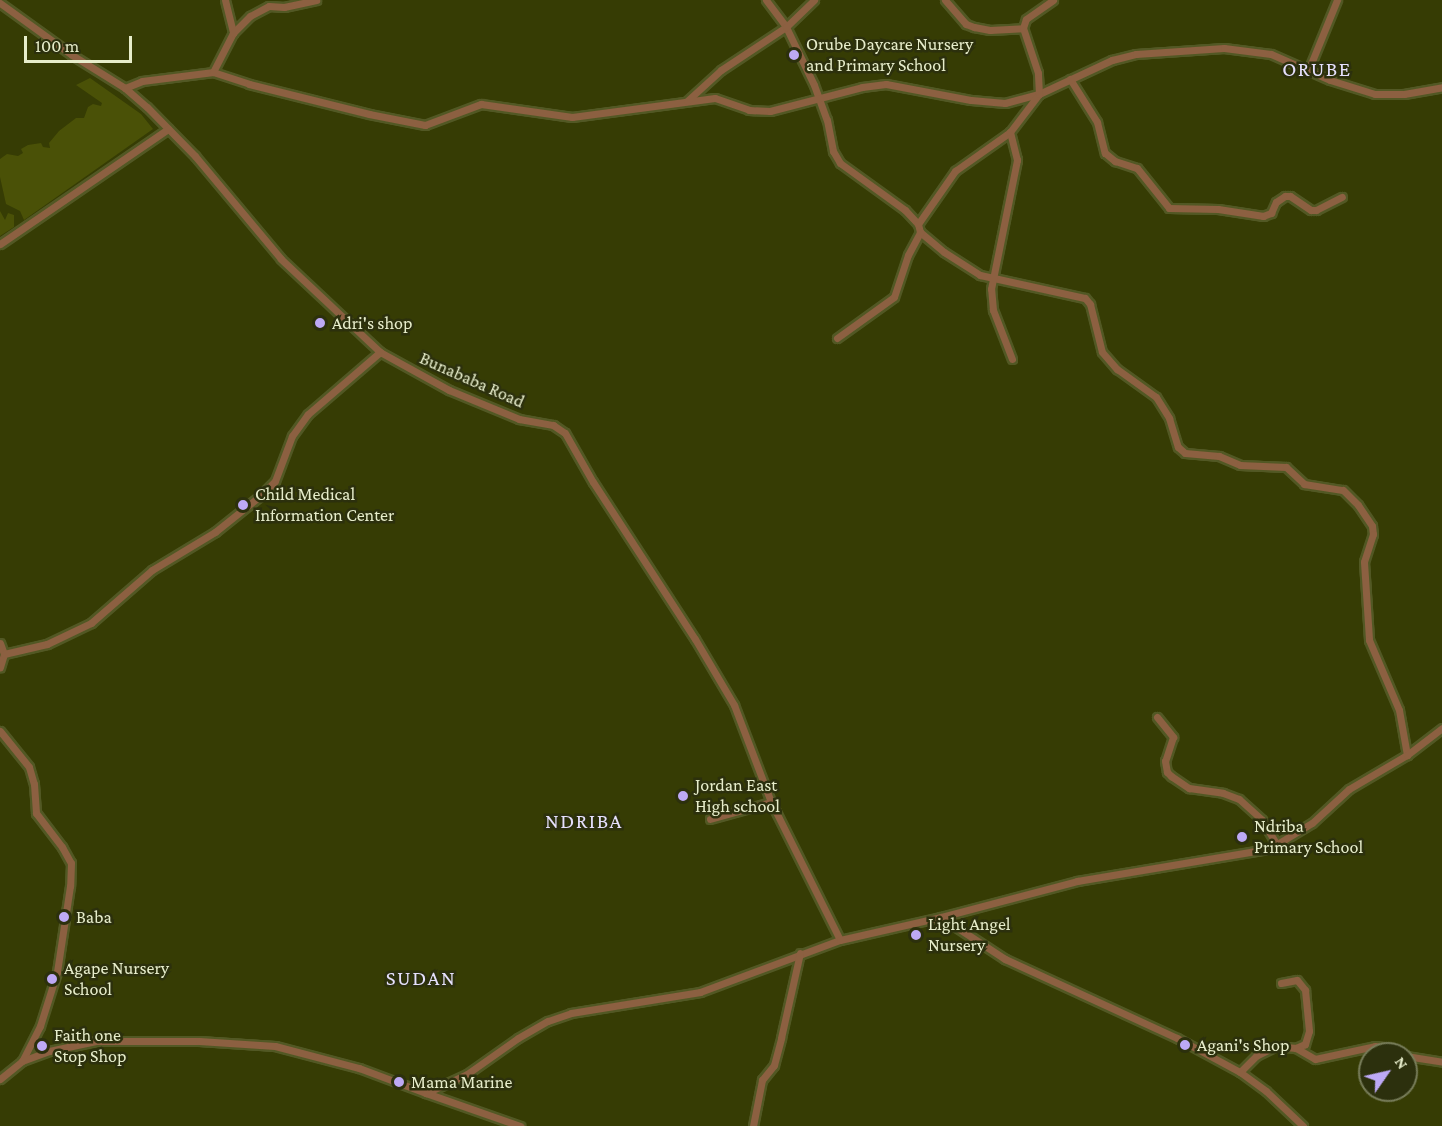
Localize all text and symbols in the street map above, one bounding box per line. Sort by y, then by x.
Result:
scale bar [27,24,135,62]
place label: Orube Daycare Nursery and Primary School [806,34,973,76]
text: 100 m [35,36,79,56]
marker: Orube Daycare Nursery and Primary School [787,48,801,62]
district label: ORUBE [1282,56,1352,82]
place label: Adri's shop [332,312,412,334]
marker: Adri's shop [313,316,327,330]
street label: Bunababa Road [416,347,528,413]
place label: Child Medical Information Center [255,484,394,526]
marker: Child Medical Information Center [236,498,250,512]
place label: Jordan East High school [695,775,780,818]
marker: Jordan East High school [676,789,690,803]
district label: NDRIBA [545,808,623,834]
place label: Ndriba Primary School [1254,816,1363,858]
marker: Ndriba Primary School [1235,830,1249,844]
place label: Baba [76,906,112,928]
marker: Baba [57,910,71,924]
place label: Light Angel Nursery [928,914,1011,956]
marker: Light Angel Nursery [909,928,923,942]
place label: Agape Nursery School [64,958,169,1000]
district label: SUDAN [386,965,456,991]
marker: Agape Nursery School [45,972,59,986]
place label: Faith one Stop Shop [54,1025,126,1068]
place label: Agani's Shop [1197,1034,1289,1056]
marker: Agani's Shop [1178,1038,1192,1052]
marker: Faith one Stop Shop [35,1039,49,1053]
north arrow [1358,1042,1418,1102]
text: N [1392,1053,1412,1072]
place label: Mama Marine [411,1071,512,1093]
marker: Mama Marine [392,1075,406,1089]

